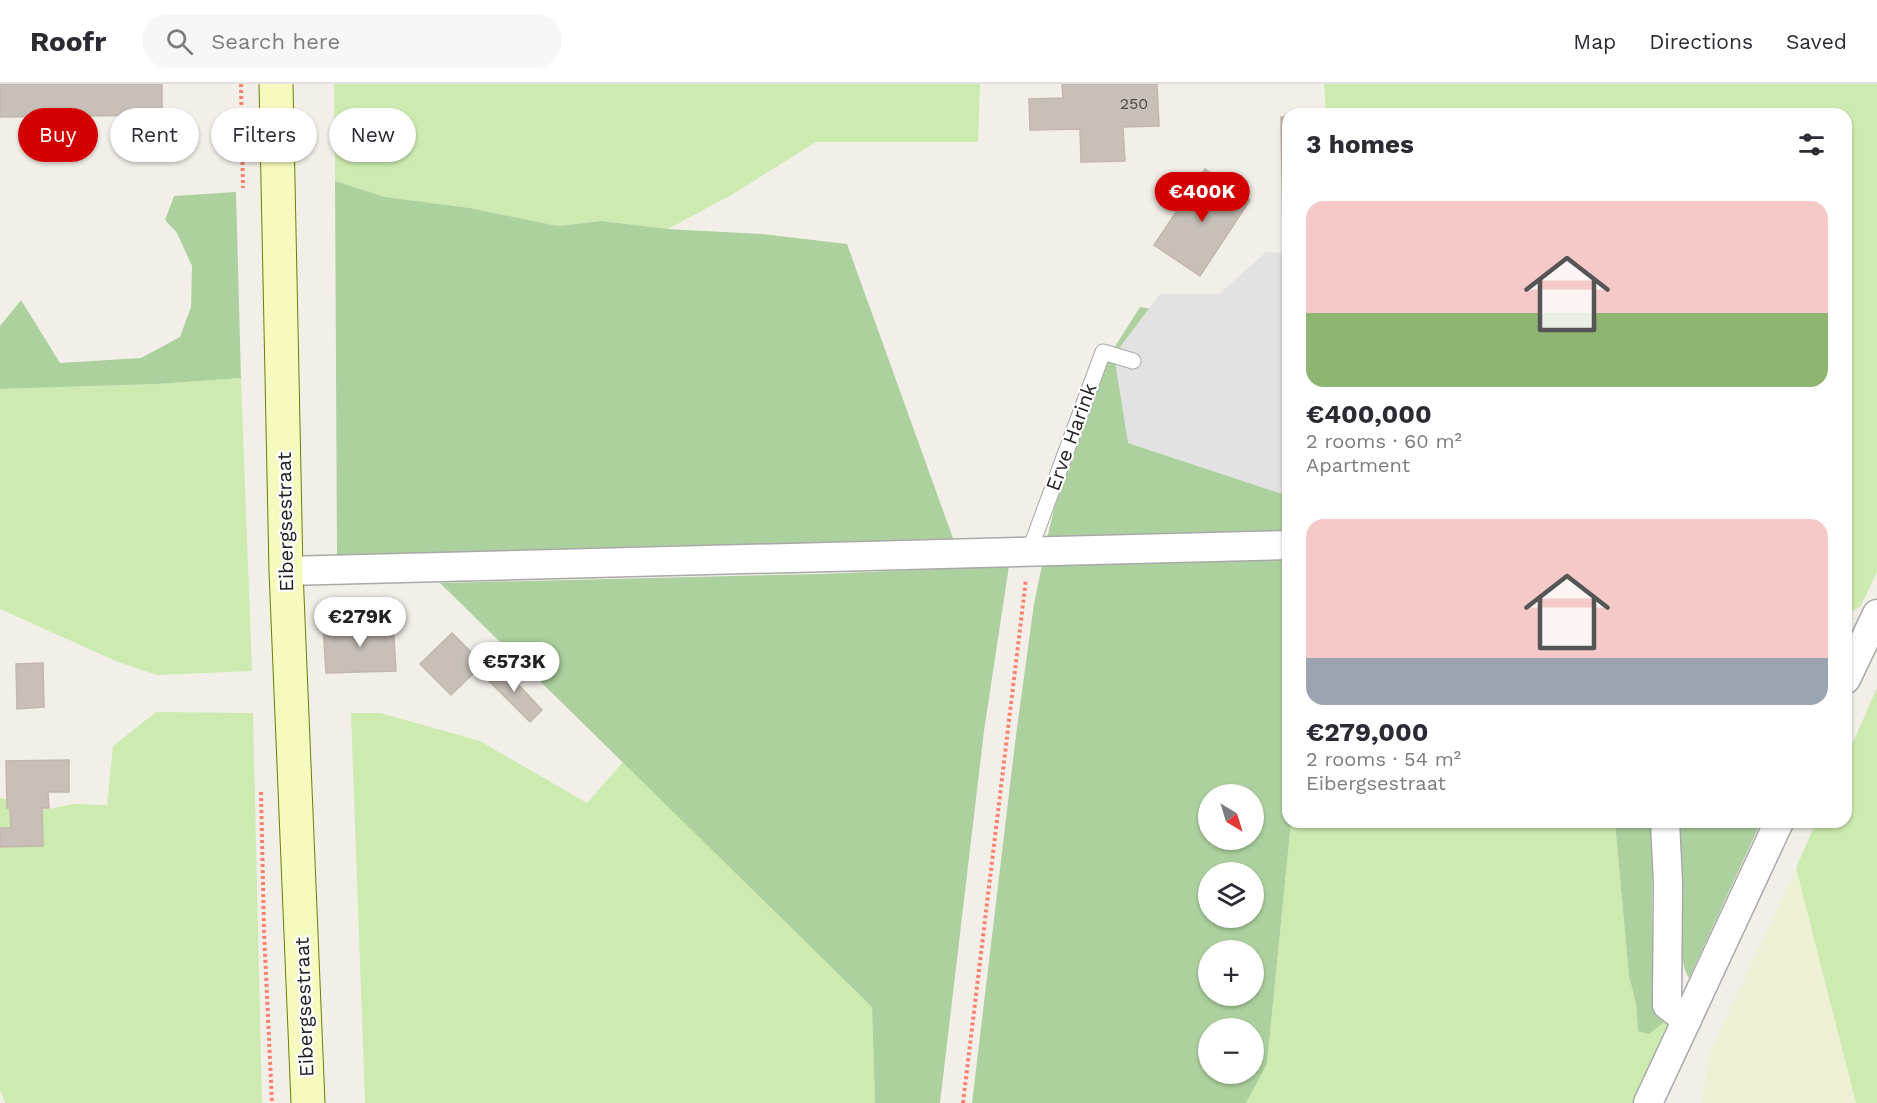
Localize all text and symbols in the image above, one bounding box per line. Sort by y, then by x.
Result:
search box [142,14,562,68]
text: Roofr [30,25,106,58]
icon: search [163,25,196,58]
text: Search here [211,29,340,54]
text: Map [1573,29,1616,54]
text: Directions [1649,29,1753,54]
text: Saved [1786,29,1847,54]
house number: 250 [1120,94,1148,113]
chip: Buy [18,108,98,162]
chip: Rent [110,108,199,162]
chip: Filters [211,108,317,162]
chip: New [329,108,416,162]
icon: filters [1795,128,1828,161]
text: 3 homes [1306,129,1414,159]
pin: €400K [1160,172,1244,223]
text: €400K [1169,179,1235,203]
icon: home [1513,240,1621,348]
street label: Erve Harink [1040,380,1102,494]
text: €400,000 [1306,399,1432,429]
text: 2 rooms · 60 m² [1306,429,1462,453]
street label: Eibergsestraat [272,451,298,592]
text: Apartment [1306,453,1410,477]
icon: home [1513,558,1621,666]
pin: €279K [318,597,402,648]
text: €279K [328,604,392,628]
pin: €573K [472,642,556,693]
text: €573K [483,649,545,673]
text: €279,000 [1306,717,1428,747]
text: 2 rooms · 54 m² [1306,747,1461,771]
text: Eibergsestraat [1306,771,1446,795]
north arrow [1198,784,1264,850]
map controls [1198,784,1264,1084]
button: layers [1198,862,1264,928]
street label: Eibergsestraat [290,936,318,1077]
button: + [1198,940,1264,1006]
button: − [1198,1018,1264,1084]

